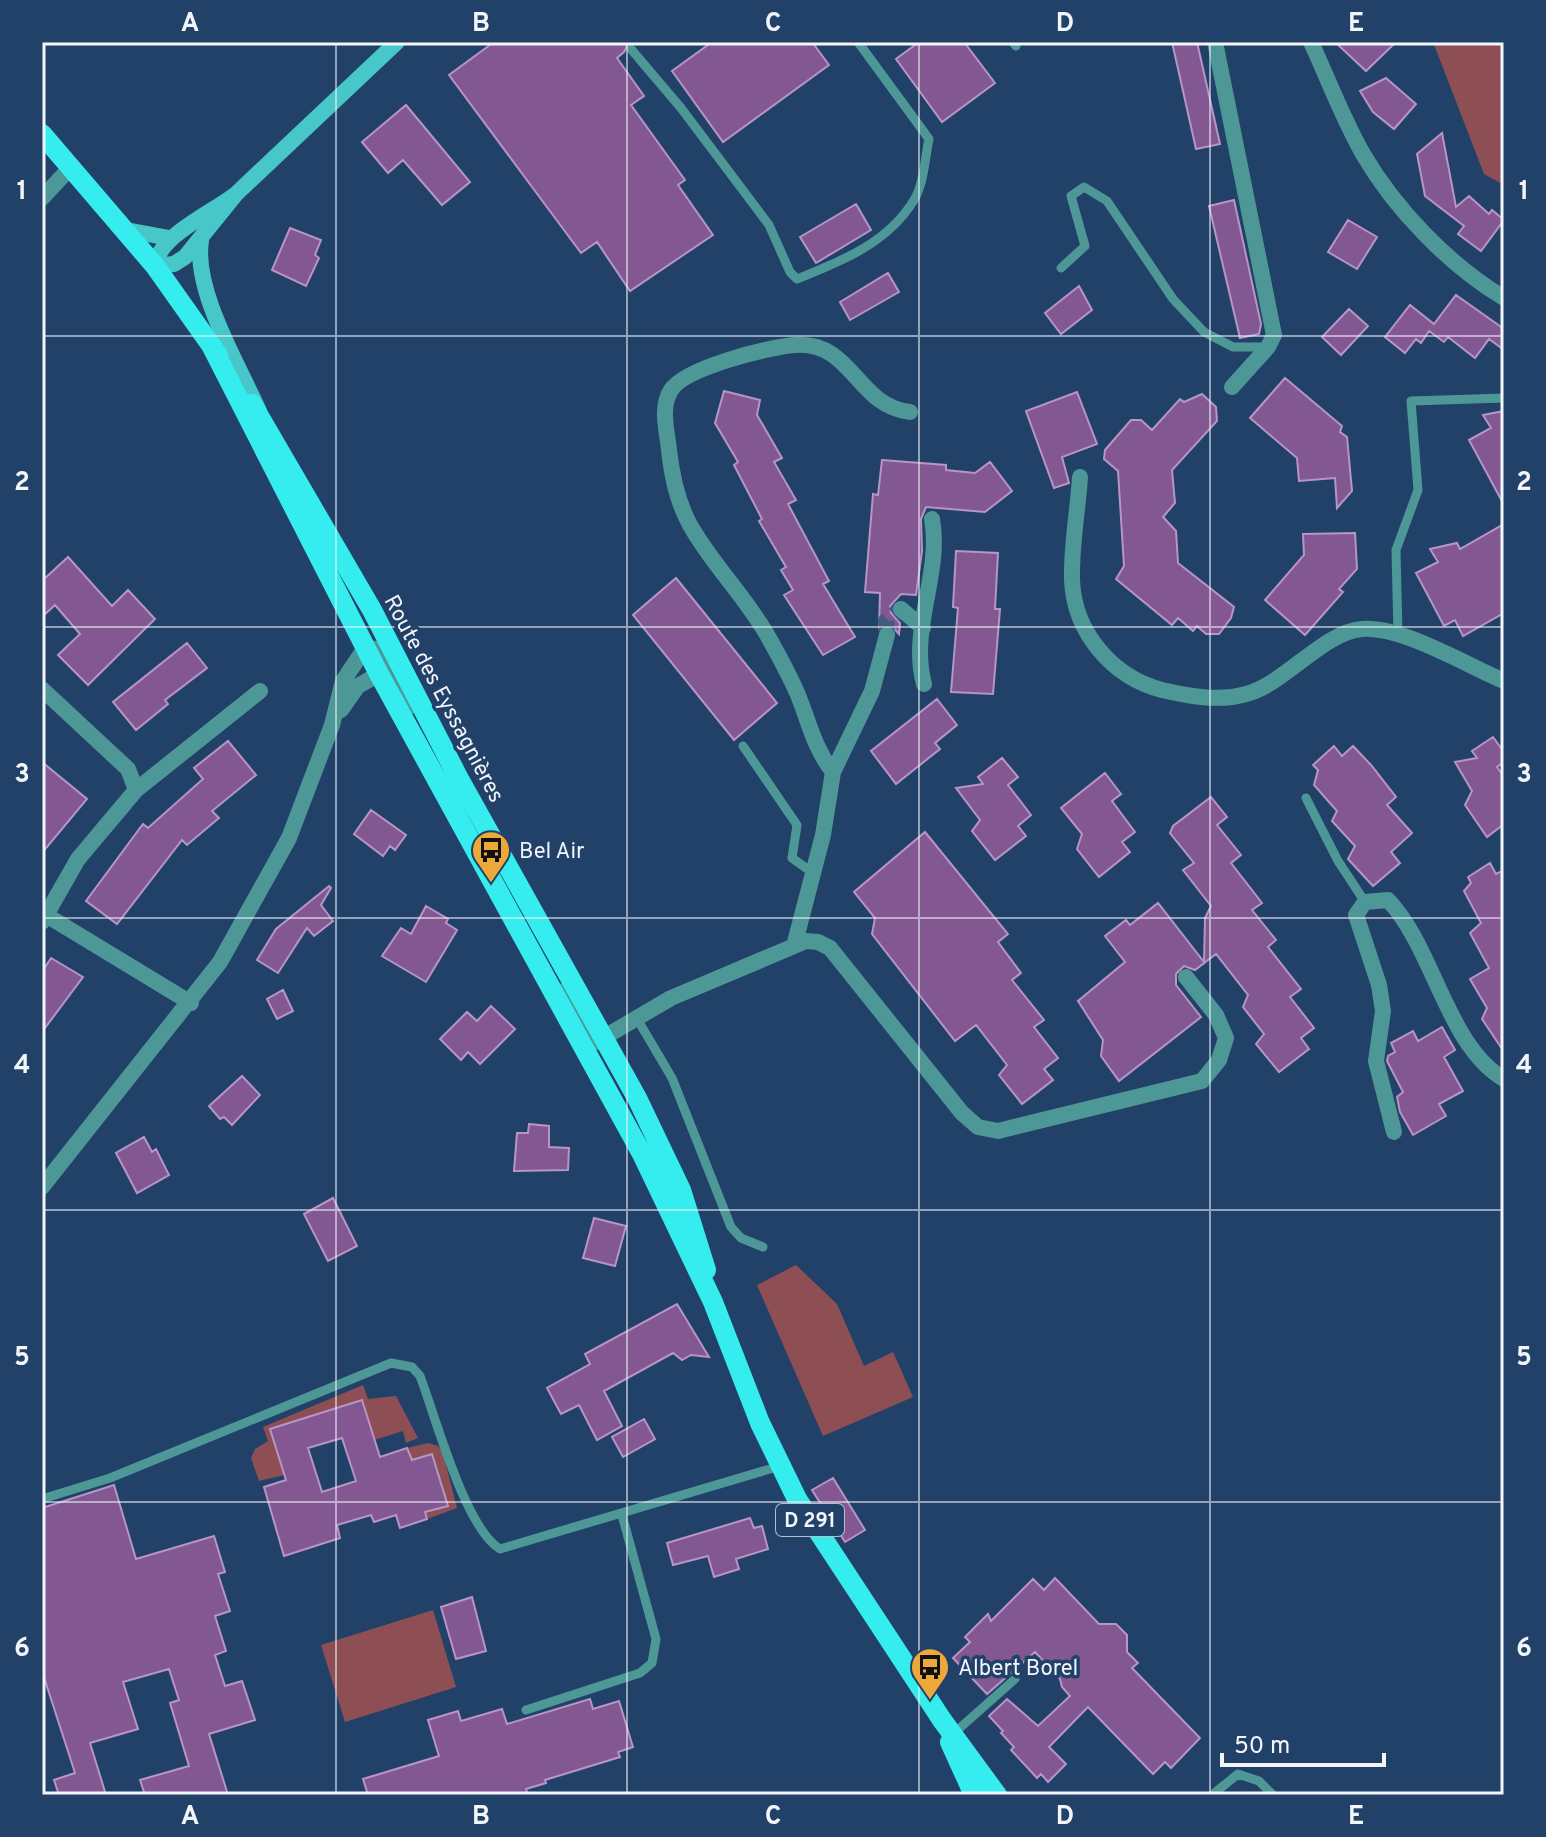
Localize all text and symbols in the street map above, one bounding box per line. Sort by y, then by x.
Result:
text: A [181,8,199,41]
text: B [472,8,490,41]
text: C [765,8,781,41]
text: D [1056,8,1074,41]
text: E [1348,8,1364,41]
text: 1 [17,176,27,209]
text: 1 [1519,176,1529,209]
text: 2 [14,467,30,500]
text: 2 [1516,467,1532,500]
street label: Route des Eyssagnières [377,591,509,808]
text: 3 [14,759,30,792]
text: 3 [1516,759,1532,792]
bus stop icon: Bel Air [470,829,512,884]
place label: Bel Air [519,839,585,866]
text: 4 [14,1050,30,1083]
text: 4 [1516,1050,1532,1083]
text: 5 [14,1342,30,1375]
text: 5 [1516,1342,1532,1375]
road number: D 291 [776,1504,844,1536]
text: 6 [14,1633,30,1666]
text: 6 [1516,1633,1532,1666]
bus stop icon: Albert Borel [909,1646,951,1701]
place label: Albert Borel [958,1656,1078,1683]
scale bar [1222,1717,1384,1767]
text: 50 m [1234,1732,1290,1762]
text: A [181,1801,199,1834]
text: B [472,1801,490,1834]
text: C [765,1801,781,1834]
text: D [1056,1801,1074,1834]
text: E [1348,1801,1364,1834]

